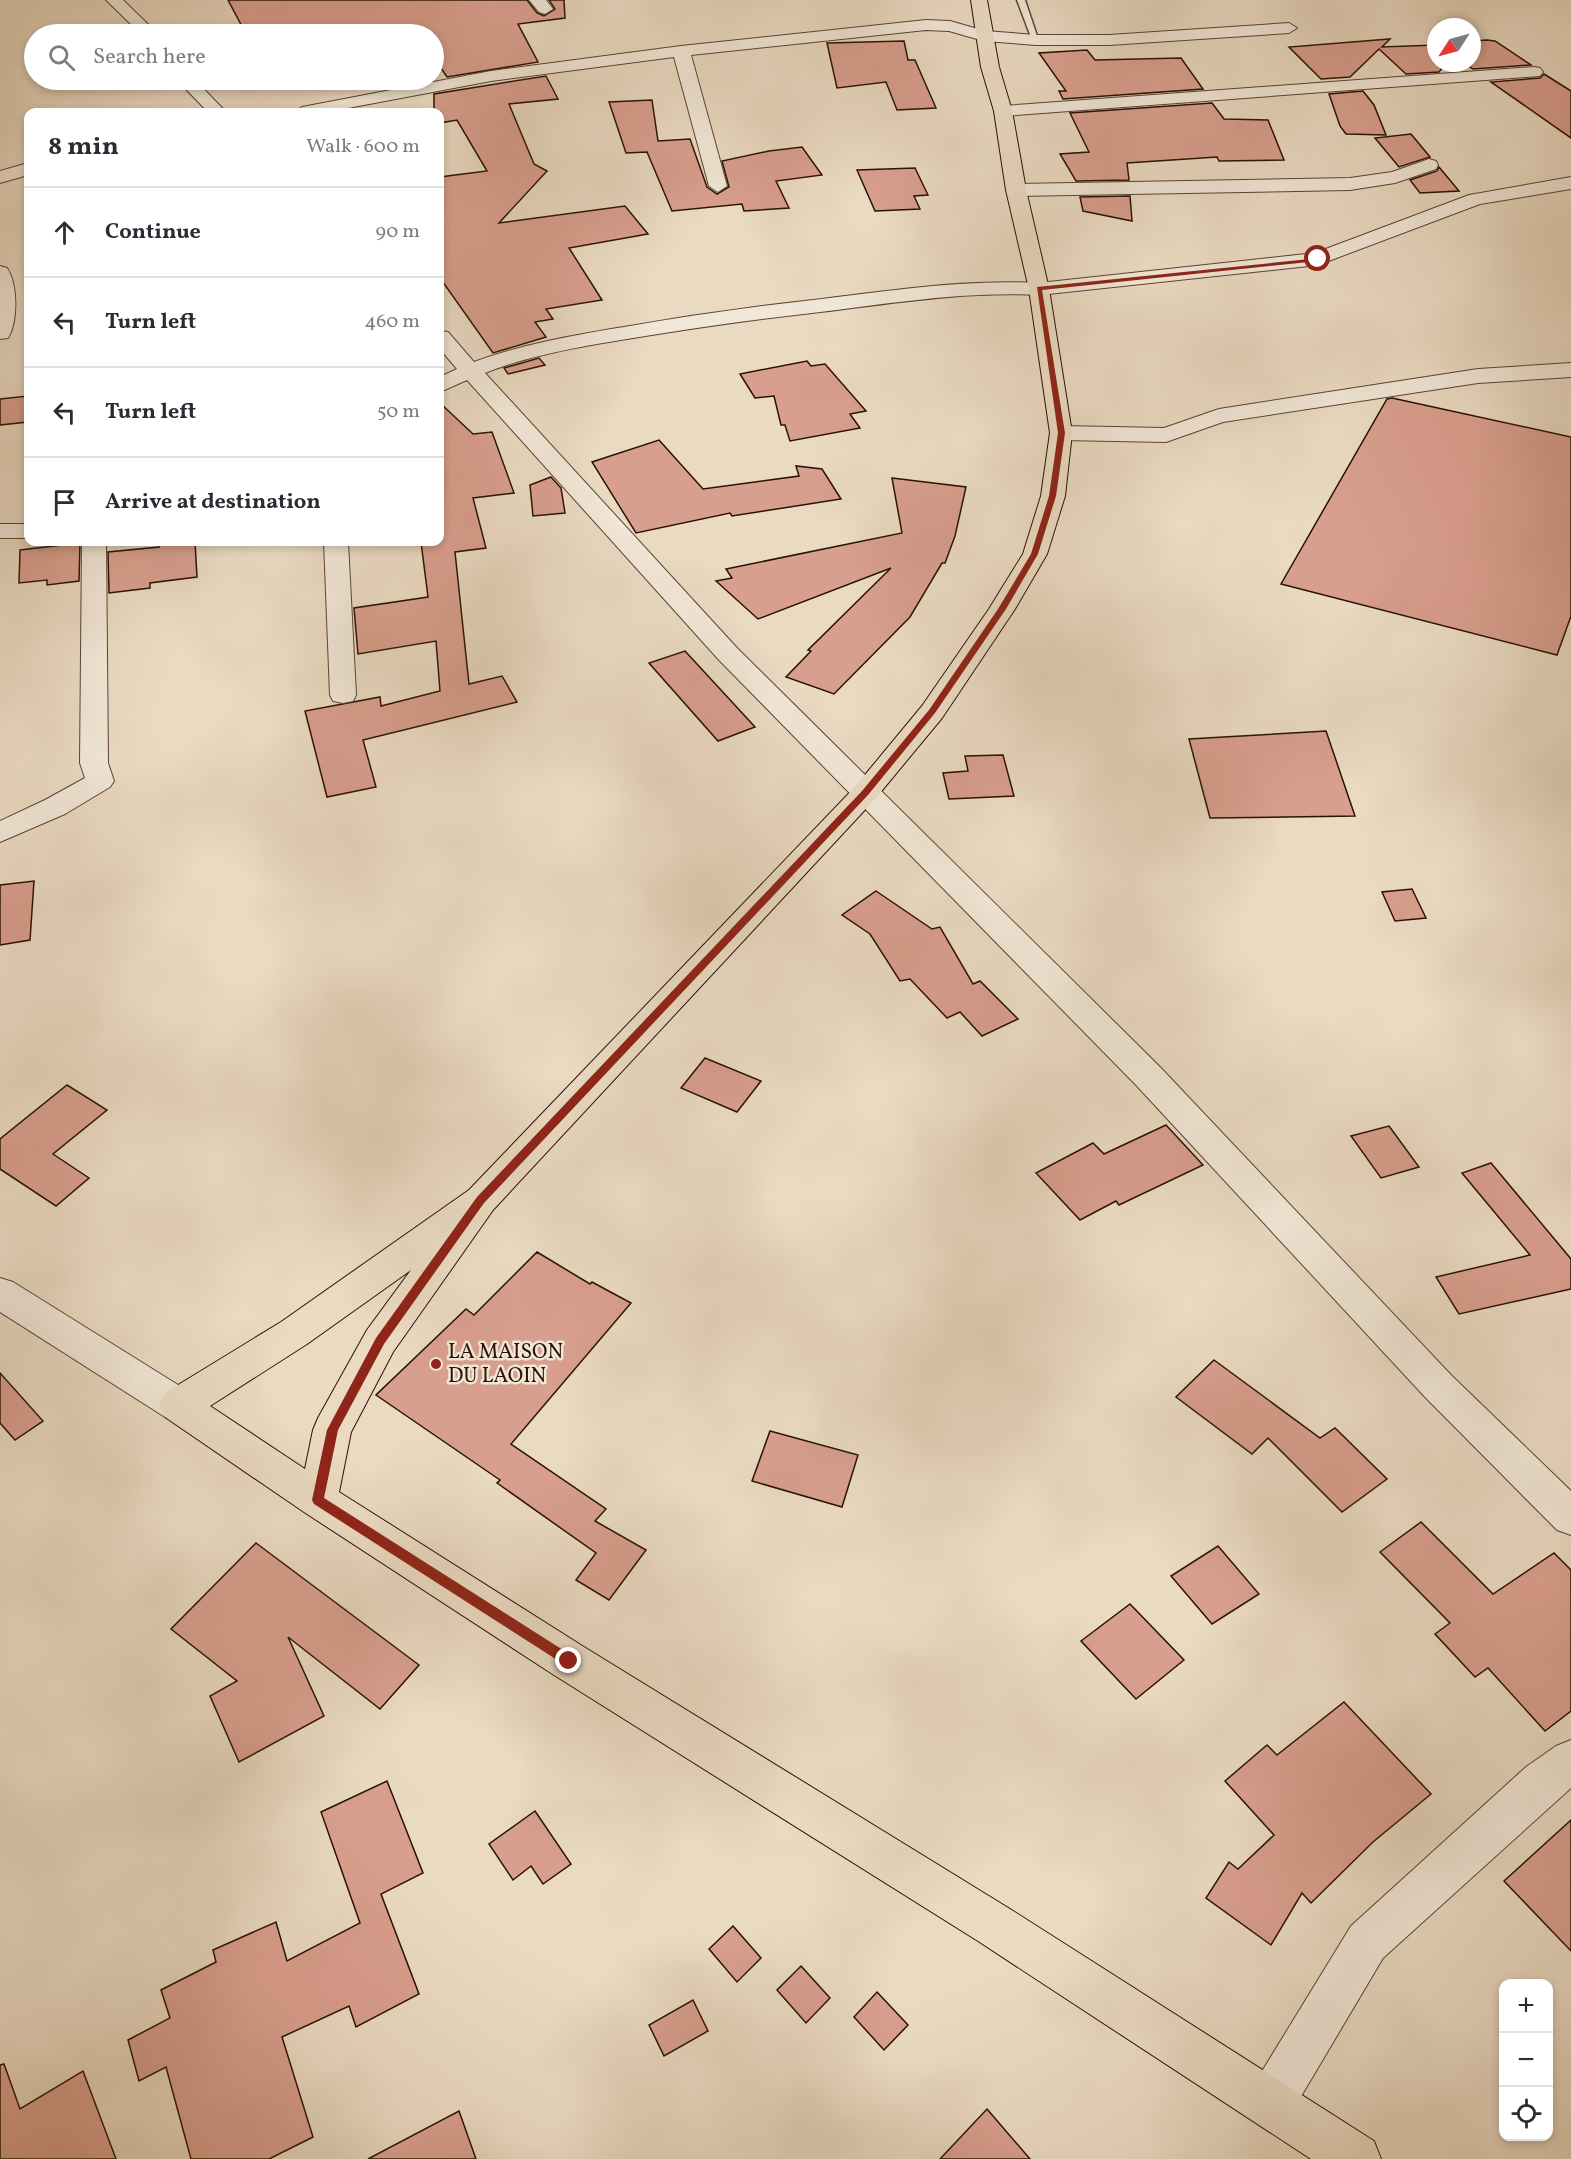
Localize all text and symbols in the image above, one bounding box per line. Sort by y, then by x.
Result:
north arrow [1427,18,1481,72]
search box [24,24,444,90]
icon: search [45,41,78,74]
text: Search here [93,42,206,73]
text: 8 min [48,129,119,165]
text: Walk · 600 m [306,133,420,161]
icon: ahead [48,216,81,249]
text: Continue [105,217,201,248]
text: 90 m [376,218,420,246]
route start [1304,245,1330,271]
icon: left [48,306,81,339]
text: Turn left [105,307,196,338]
text: 460 m [364,308,420,336]
icon: left [48,396,81,429]
text: Turn left [105,397,196,428]
text: 50 m [377,398,420,426]
icon: arrive [48,486,81,519]
text: Arrive at destination [105,487,321,518]
place label: LA MAISON DU LAOIN [448,1338,563,1391]
marker: LA MAISON DU LAOIN [429,1357,443,1371]
route end [555,1647,581,1673]
map controls [1499,1979,1553,2141]
button: + [1499,1979,1553,2033]
button: − [1499,2033,1553,2087]
button: locate [1499,2087,1553,2141]

